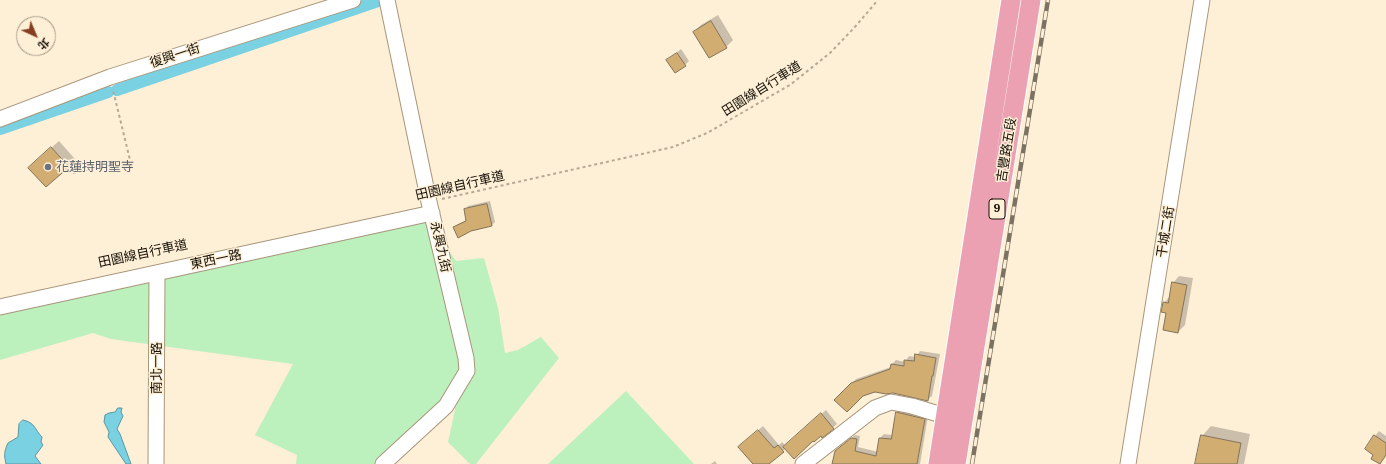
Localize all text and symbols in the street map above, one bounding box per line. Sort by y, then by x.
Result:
north arrow [16,16,56,56]
text: 北 [35,35,52,53]
street label: 復興一街 [148,41,202,71]
street label: 田園線自行車道 [719,58,805,120]
street label: 吉豐路五段 [994,117,1020,183]
place label: 花蓮持明聖寺 [56,159,134,175]
marker: 花蓮持明聖寺 [43,162,53,172]
street label: 田園線自行車道 [414,168,506,204]
road number: 9 [989,199,1005,219]
street label: 干城二街 [1154,205,1178,259]
street label: 永興九街 [427,220,453,274]
street label: 田園線自行車道 [97,237,189,271]
street label: 東西一路 [189,247,243,273]
street label: 南北一路 [149,342,165,394]

